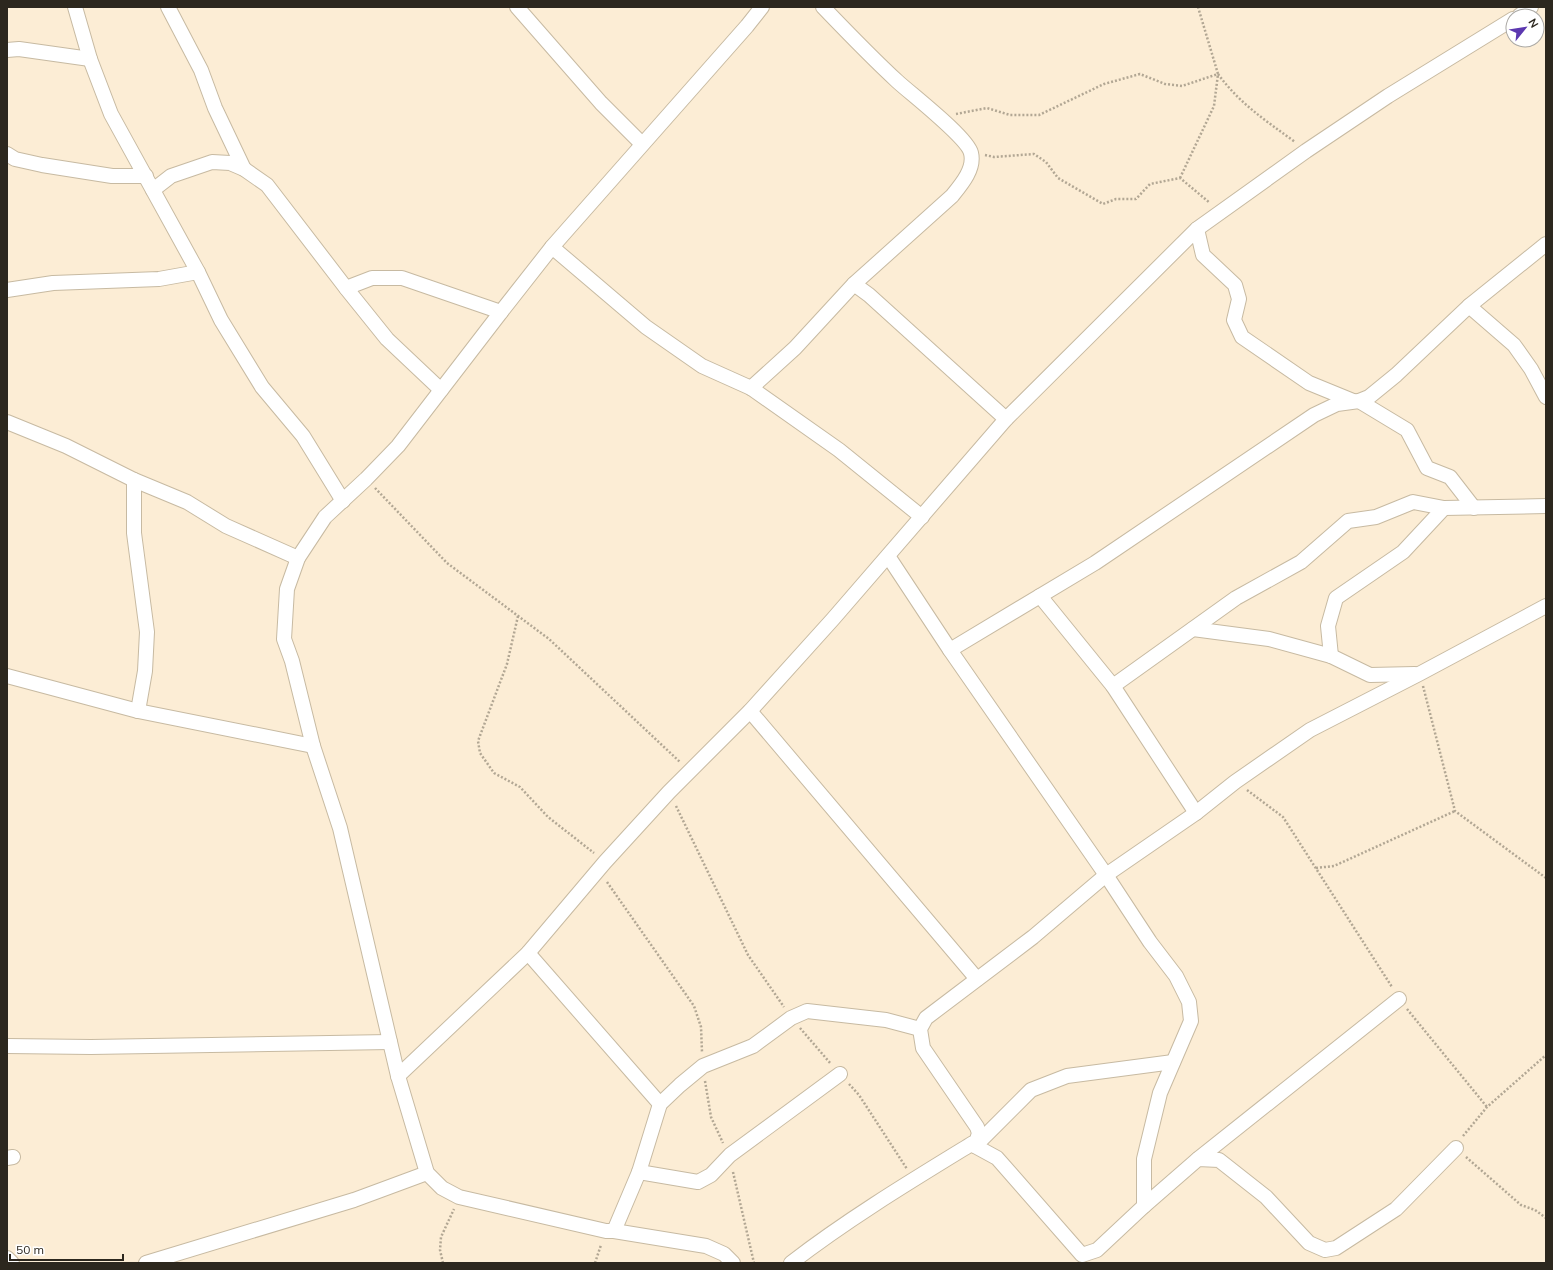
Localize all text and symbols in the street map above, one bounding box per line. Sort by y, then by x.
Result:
north arrow [1505,8,1545,48]
text: N [1526,16,1542,30]
scale bar [10,1236,123,1262]
text: 50 m [16,1242,44,1257]

